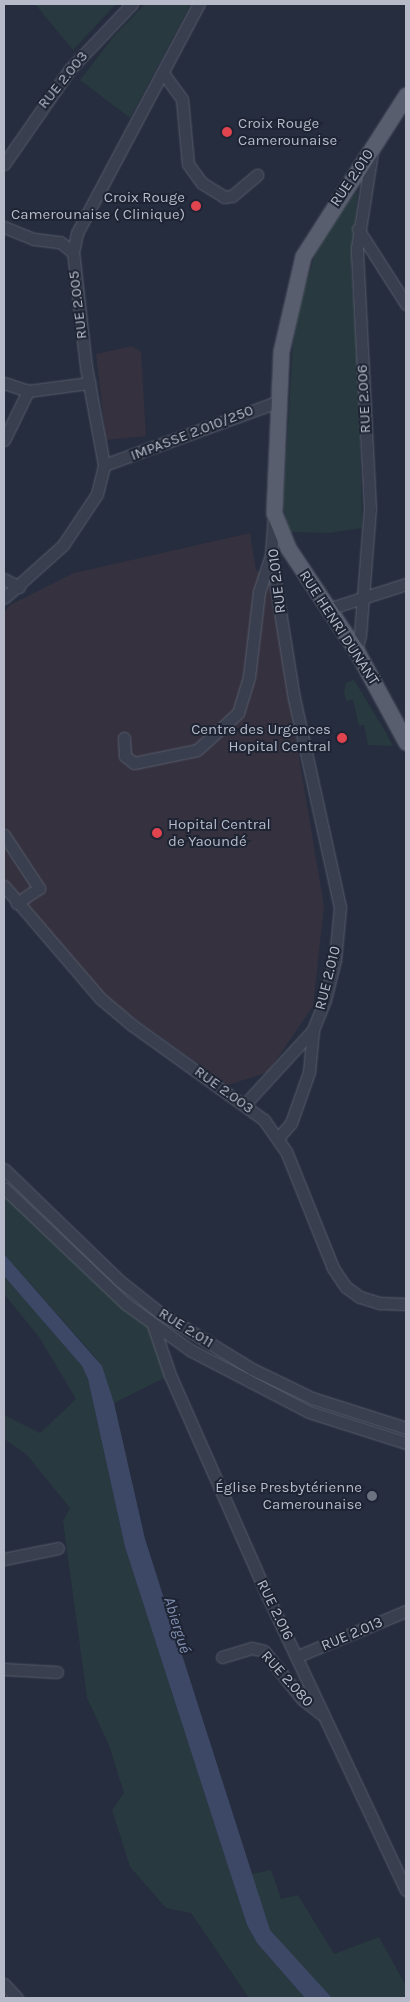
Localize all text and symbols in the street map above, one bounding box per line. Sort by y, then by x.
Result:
street label: RUE 2.003 [34,48,92,112]
place label: Croix Rouge Camerounaise [238,114,337,149]
marker: Croix Rouge Camerounaise [220,125,234,139]
street label: RUE 2.010 [326,146,378,210]
place label: Croix Rouge Camerounaise ( Clinique) [11,188,185,223]
marker: Croix Rouge Camerounaise ( Clinique) [189,199,203,213]
street label: RUE 2.005 [65,270,91,340]
street label: RUE 2.006 [353,364,375,434]
street label: IMPASSE 2.010/250 [128,401,256,465]
street label: RUE 2.010 [264,548,290,614]
street label: RUE HENRI DUNANT [295,567,383,689]
place label: Centre des Urgences Hopital Central [191,720,331,755]
marker: Centre des Urgences Hopital Central [335,731,349,745]
place label: Hopital Central de Yaoundé [168,815,271,850]
marker: Hopital Central de Yaoundé [150,826,164,840]
street label: RUE 2.010 [311,944,345,1012]
street label: RUE 2.003 [191,1062,257,1118]
street label: RUE 2.011 [155,1304,217,1352]
place label: Église Presbytérienne Camerounaise [215,1478,362,1513]
marker: Église Presbytérienne Camerounaise [366,1490,378,1502]
street label: RUE 2.016 [253,1577,297,1643]
water label: Abiergué [159,1595,195,1655]
street label: RUE 2.013 [319,1613,385,1655]
street label: RUE 2.080 [257,1647,317,1711]

